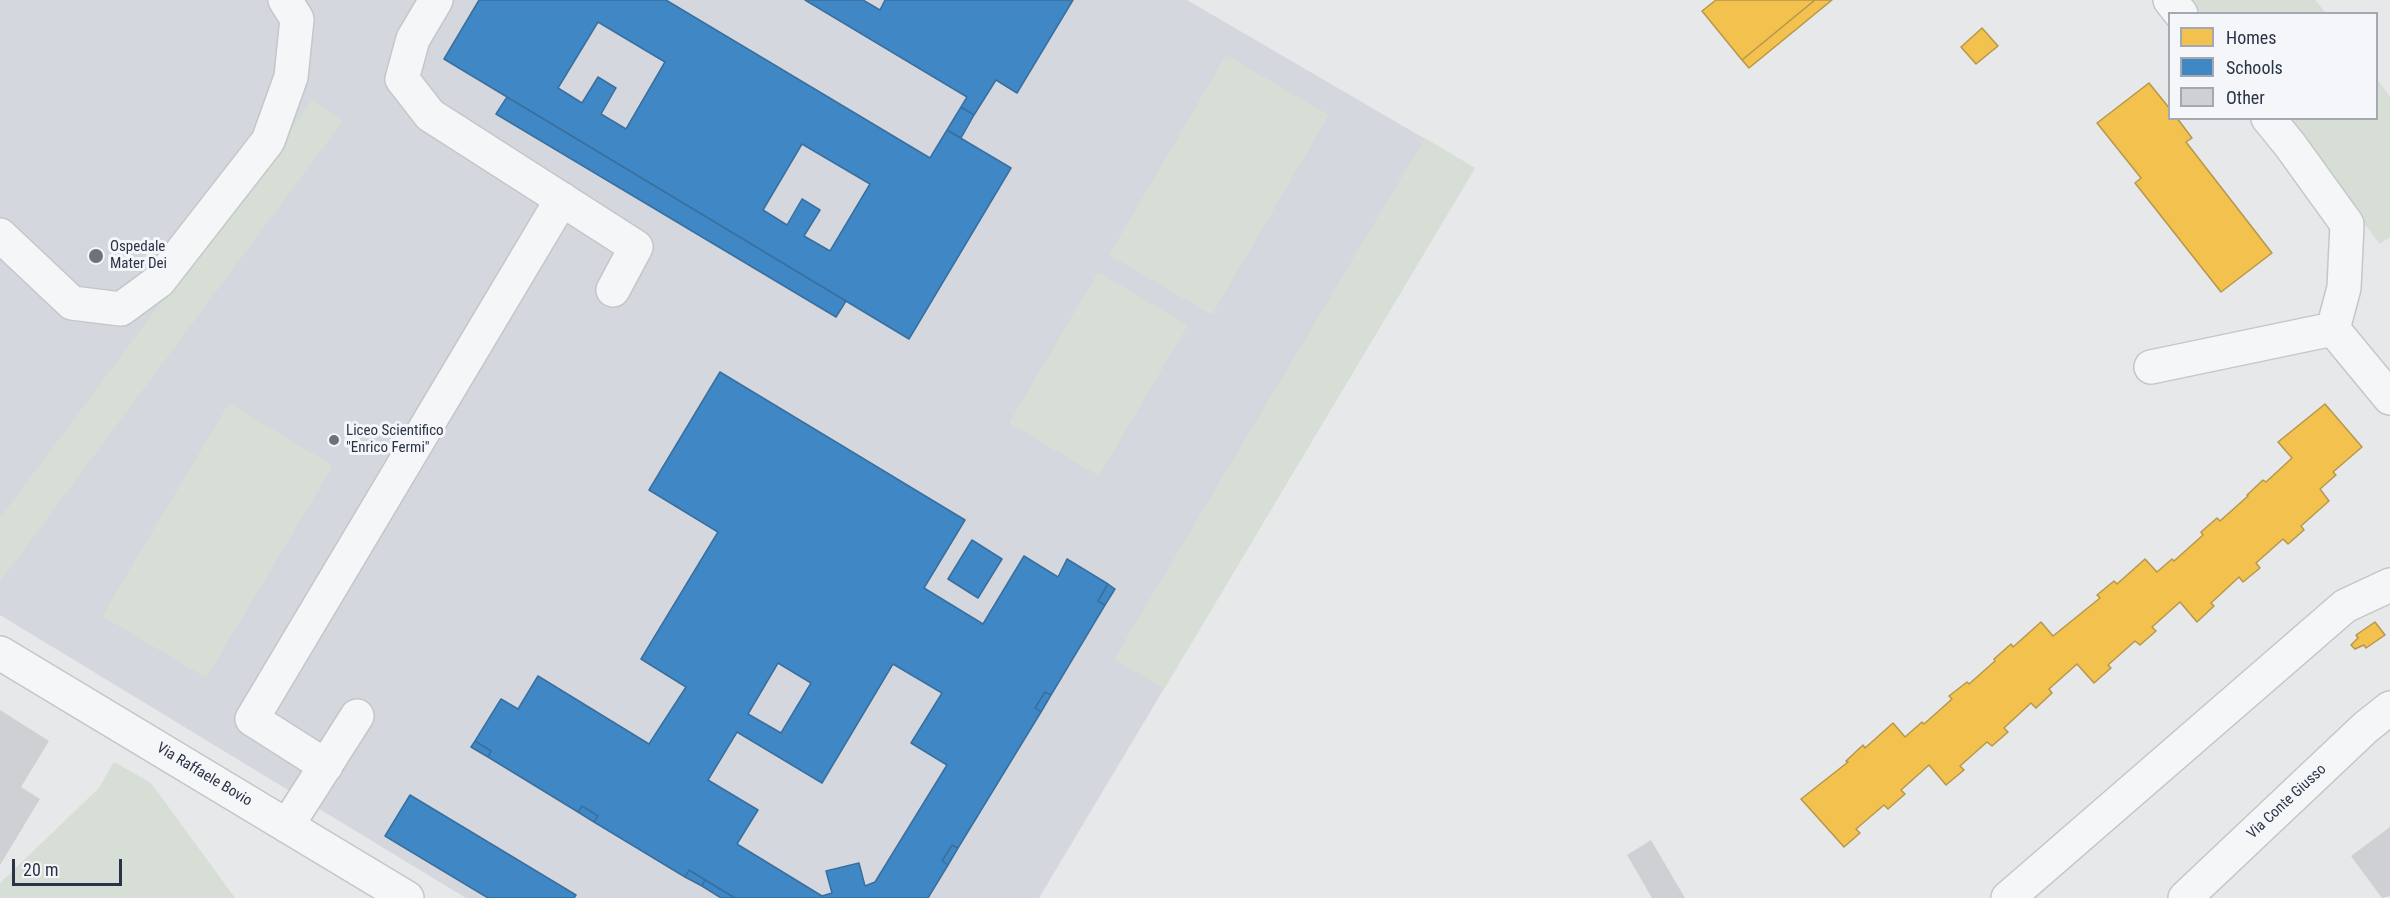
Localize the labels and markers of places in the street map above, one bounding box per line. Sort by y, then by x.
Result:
place label: Ospedale Mater Dei [110,238,167,273]
marker: Ospedale Mater Dei [87,247,105,265]
place label: Liceo Scientifico "Enrico Fermi" [346,422,444,457]
marker: Liceo Scientifico "Enrico Fermi" [327,433,341,447]

